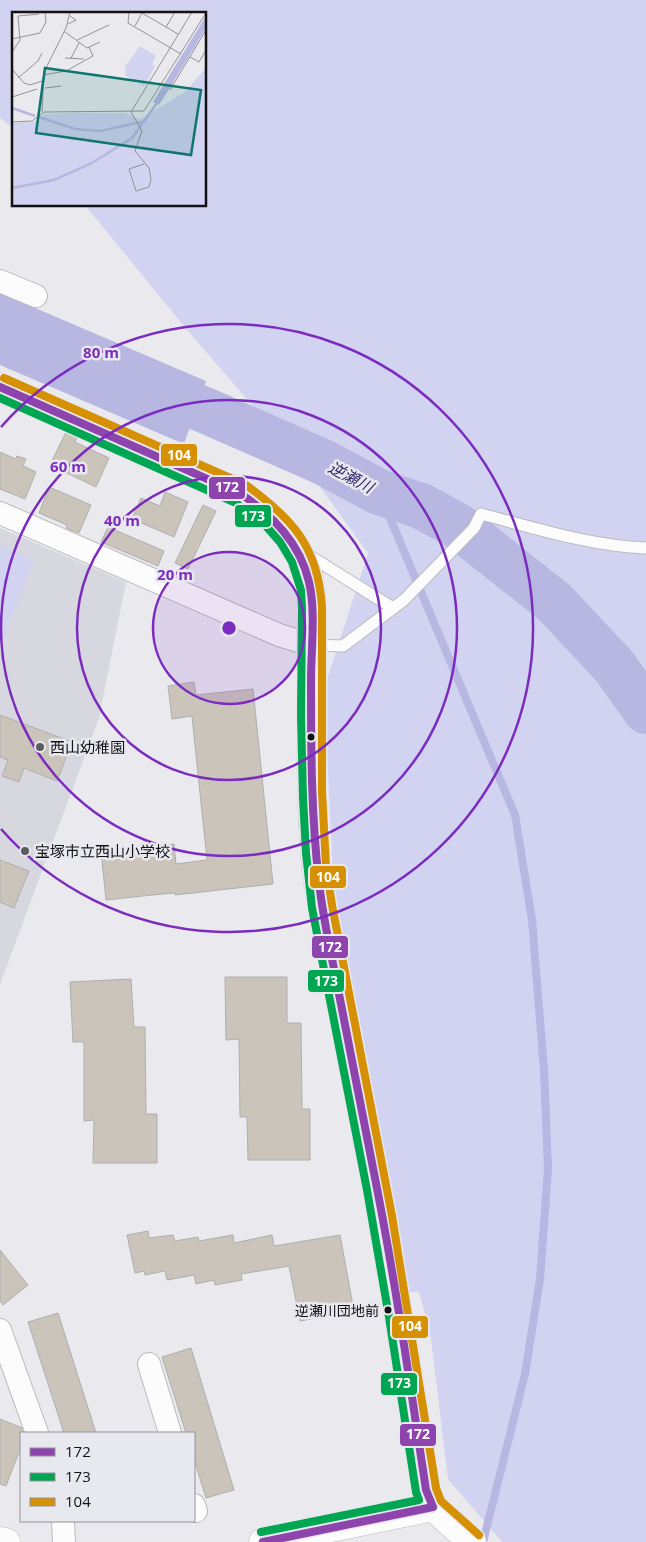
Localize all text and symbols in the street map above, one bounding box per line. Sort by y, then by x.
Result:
inset map [12,12,206,206]
text: 80 m [83,342,119,362]
line badge: 104 [160,443,198,467]
text: 104 [167,445,191,464]
text: 60 m [50,456,86,476]
water label: 逆瀬川 [325,456,379,499]
line badge: 172 [208,476,246,500]
text: 172 [215,477,239,496]
line badge: 173 [234,504,272,528]
text: 173 [241,506,265,525]
text: 40 m [104,510,140,530]
text: 20 m [157,564,193,584]
centre of rings [220,619,238,637]
unlabelled marker [306,732,316,742]
place label: 西山幼稚園 [50,737,125,757]
marker: 西山幼稚園 [34,741,46,753]
place label: 宝塚市立西山小学校 [35,841,170,861]
marker: 宝塚市立西山小学校 [19,845,31,857]
line badge: 104 [309,865,347,889]
text: 104 [316,867,340,886]
line badge: 172 [311,935,349,959]
text: 172 [318,937,342,956]
line badge: 173 [307,969,345,993]
text: 173 [314,971,338,990]
place label: 逆瀬川団地前 [295,1301,379,1320]
marker: 逆瀬川団地前 [383,1305,393,1315]
line badge: 104 [391,1315,429,1339]
text: 104 [398,1316,422,1335]
line badge: 173 [380,1372,418,1396]
text: 173 [387,1373,411,1392]
line badge: 172 [399,1423,437,1447]
text: 172 [406,1424,430,1443]
legend [20,1432,195,1522]
text: 172 [65,1441,91,1461]
text: 173 [65,1466,91,1486]
text: 104 [65,1491,91,1511]

